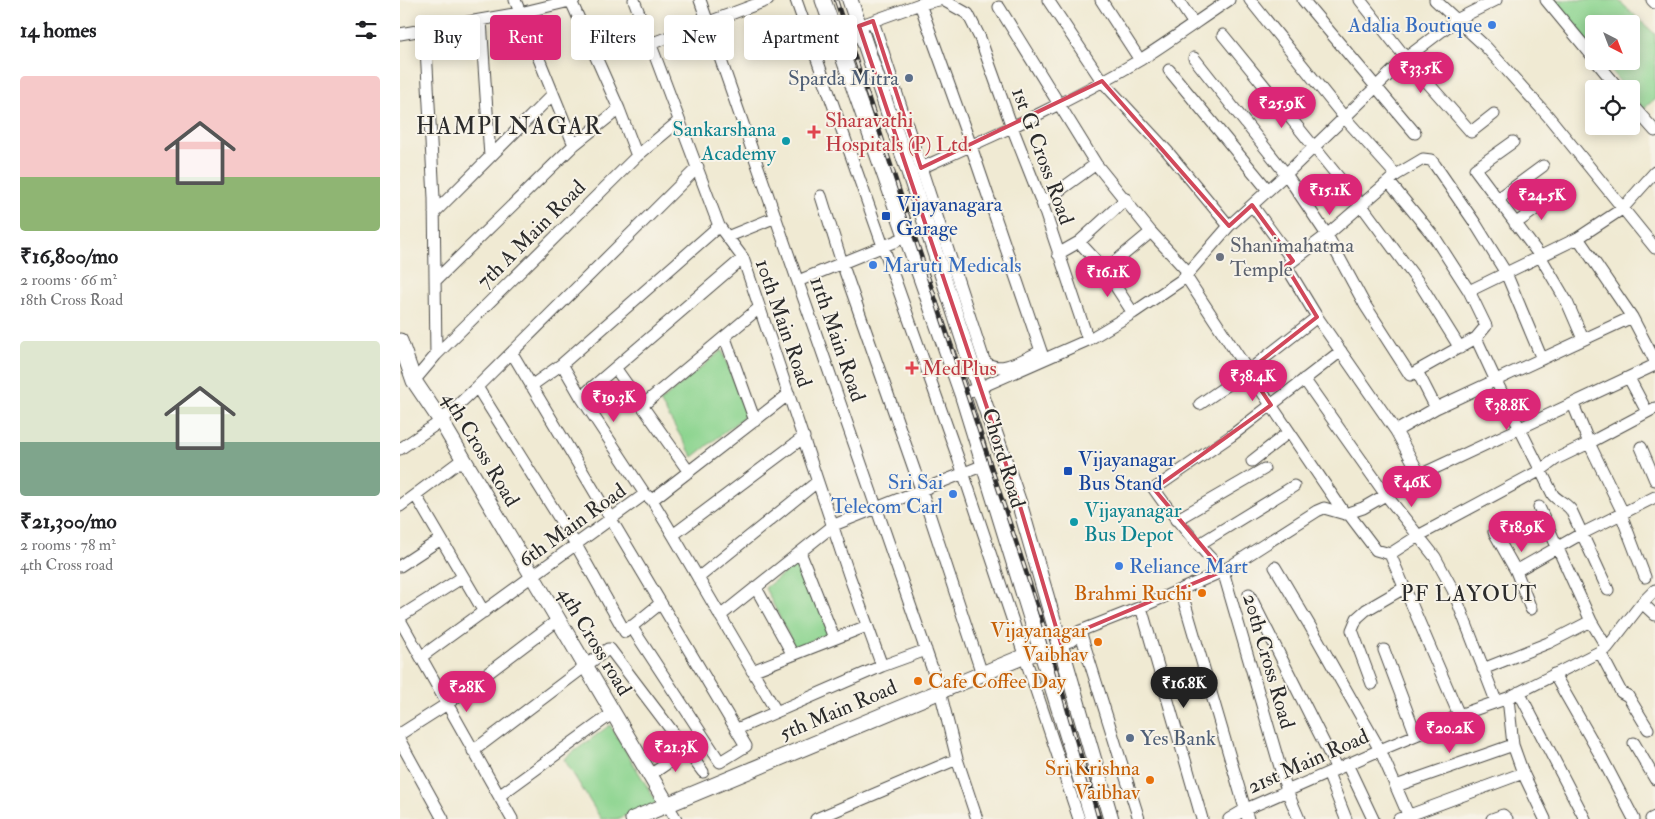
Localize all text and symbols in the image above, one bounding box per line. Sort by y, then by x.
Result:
place label: Adalia Boutique [1347,12,1482,39]
chip: Buy [415,15,480,60]
chip: Rent [490,15,561,60]
chip: Filters [571,15,654,60]
chip: New [664,15,734,60]
chip: Apartment [744,15,857,60]
north arrow [1585,15,1640,70]
map controls [1585,15,1640,135]
icon: filters [352,16,380,44]
text: 14 homes [20,17,97,44]
marker: Adalia Boutique [1486,19,1498,31]
pin: ₹33.5K [1380,52,1462,94]
text: ₹33.5K [1400,58,1442,78]
place label: Sparda Mitra [788,65,899,92]
marker: Sparda Mitra [903,72,915,84]
button: locate [1585,80,1640,135]
street label: 1st G Cross Road [1005,84,1080,229]
pin: ₹25.9K [1241,86,1323,129]
text: ₹25.9K [1259,93,1305,113]
place label: Sharavathi Hospitals (P) Ltd. [825,107,972,158]
icon: home [155,108,245,198]
district label: HAMPI NAGAR [416,111,602,142]
place label: Sankarshana Academy [672,116,777,167]
marker: Sharavathi Hospitals (P) Ltd. [807,125,821,139]
marker: Sankarshana Academy [780,135,792,147]
street label: 7th A Main Road [471,174,592,295]
pin: ₹15.1K [1289,174,1371,216]
pin: ₹24.5K [1501,178,1583,221]
text: ₹15.1K [1309,180,1351,200]
text: ₹24.5K [1518,185,1566,205]
place label: Vijayanagara Garage [896,191,1003,242]
marker: Vijayanagara Garage [880,210,892,222]
place label: Shanimahatma Temple [1230,232,1354,283]
text: ₹16,800/mo [20,243,118,270]
marker: Shanimahatma Temple [1214,251,1226,263]
place label: Maruti Medicals [883,252,1022,279]
street label: 10th Main Road [749,255,818,392]
pin: ₹16.1K [1067,256,1149,298]
marker: Maruti Medicals [867,259,879,271]
text: ₹16.1K [1087,262,1129,282]
text: 2 rooms · 66 m² [20,270,117,290]
street label: 11th Main Road [803,273,872,406]
text: 18th Cross Road [20,290,123,310]
place label: MedPlus [922,355,997,382]
pin: ₹38.4K [1212,360,1294,402]
marker: MedPlus [906,362,918,374]
text: ₹38.4K [1230,366,1276,386]
icon: home [155,373,245,463]
pin: ₹19.3K [573,380,655,423]
street label: 4th Cross Road [436,387,526,512]
text: ₹19.3K [592,387,636,407]
pin: ₹38.8K [1466,388,1548,431]
text: ₹38.8K [1485,395,1529,415]
street label: Chord Road [976,405,1032,512]
place label: Vijayanagar Bus Stand [1078,446,1176,497]
marker: Vijayanagar Bus Stand [1062,465,1074,477]
pin: ₹46K [1382,466,1442,508]
place label: Sri Sai Telecom Carl [831,469,944,520]
text: ₹46K [1393,472,1431,492]
street label: 6th Main Road [513,477,632,573]
marker: Sri Sai Telecom Carl [947,488,959,500]
place label: Vijayanagar Bus Depot [1084,497,1182,548]
text: ₹21,300/mo [20,508,117,535]
pin: ₹18.9K [1481,510,1563,553]
marker: Vijayanagar Bus Depot [1068,516,1080,528]
text: ₹18.9K [1500,517,1544,537]
text: 2 rooms · 78 m² [20,535,116,555]
place label: Reliance Mart [1129,553,1248,580]
text: 4th Cross road [20,555,113,575]
marker: Reliance Mart [1113,560,1125,572]
place label: Brahmi Ruchi [1074,580,1192,607]
district label: PF LAYOUT [1401,580,1537,608]
street label: 4th Cross road [552,582,638,701]
marker: Brahmi Ruchi [1196,587,1208,599]
street label: 20th Cross Road [1236,590,1301,732]
place label: Vijayanagar Vaibhav [990,617,1089,668]
marker: Vijayanagar Vaibhav [1092,636,1104,648]
pin: ₹16.8K [1143,666,1225,709]
place label: Cafe Coffee Day [928,668,1067,695]
pin: ₹28K [437,670,497,713]
street label: 5th Main Road [775,673,902,747]
text: ₹16.8K [1162,673,1206,693]
marker: Cafe Coffee Day [912,675,924,687]
text: ₹28K [449,677,485,697]
pin: ₹20.2K [1409,712,1491,754]
text: ₹20.2K [1426,718,1474,738]
street label: 21st Main Road [1243,722,1374,800]
place label: Yes Bank [1140,725,1216,752]
pin: ₹21.3K [635,730,717,773]
marker: Yes Bank [1124,732,1136,744]
text: ₹21.3K [654,737,698,757]
place label: Sri Krishna Vaibhav [1045,755,1141,806]
marker: Sri Krishna Vaibhav [1144,774,1156,786]

